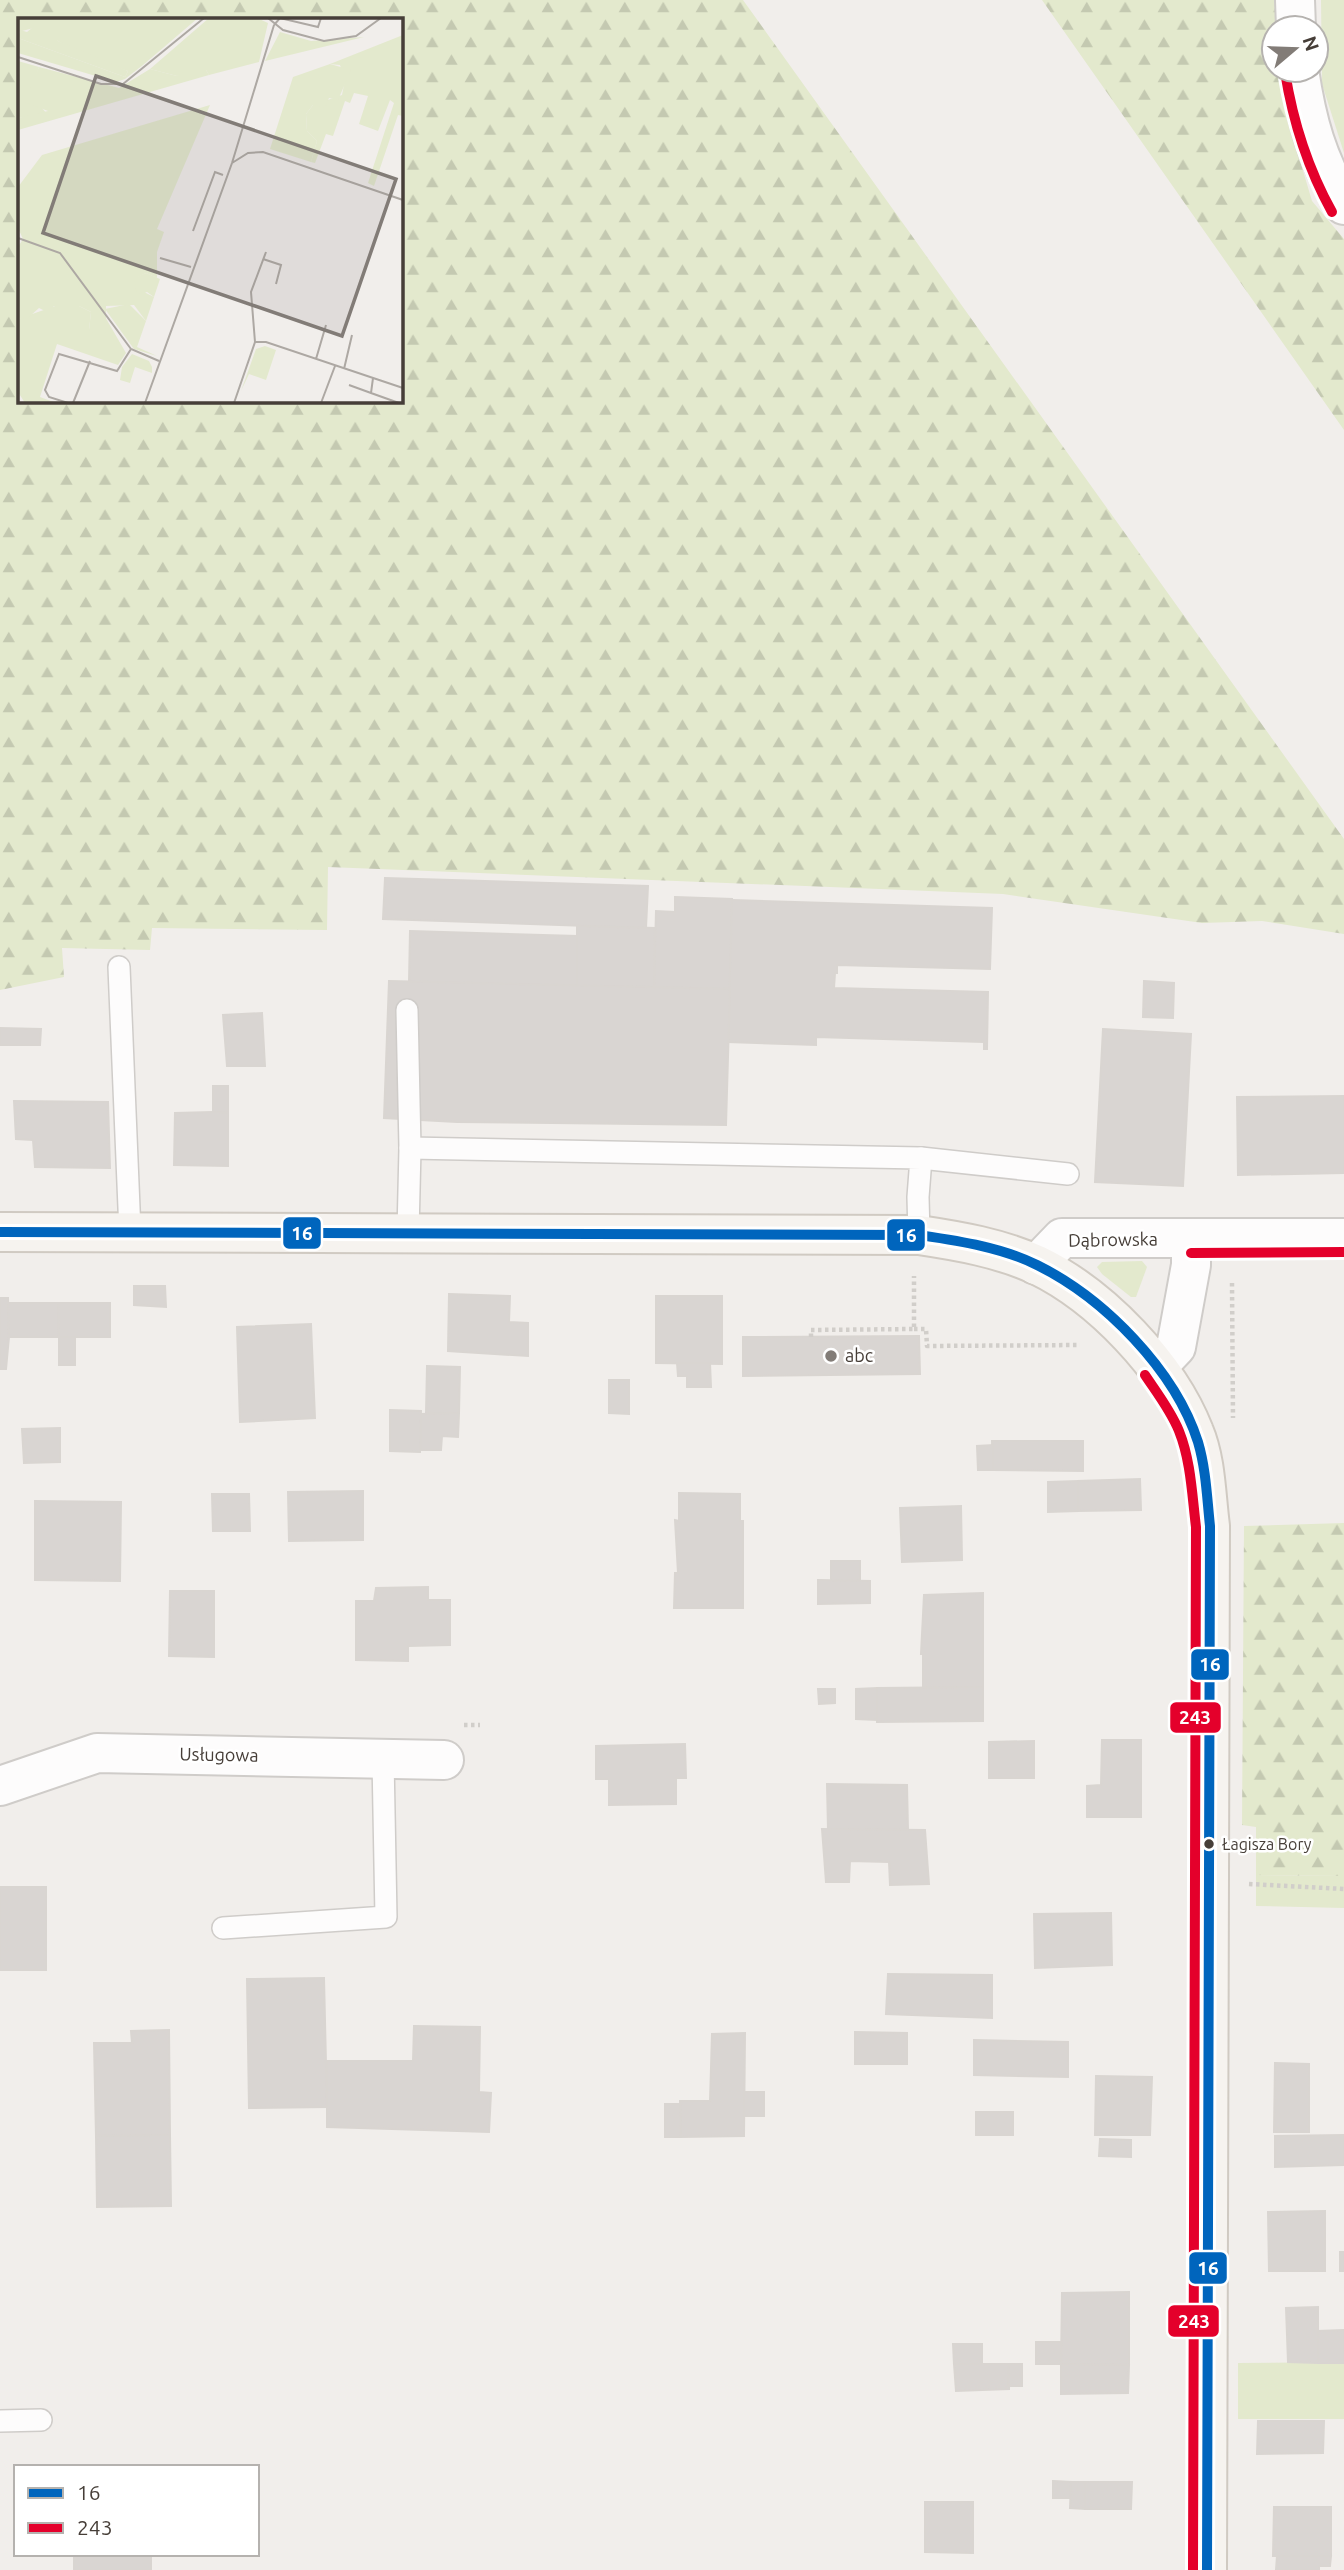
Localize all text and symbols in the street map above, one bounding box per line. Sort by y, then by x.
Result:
north arrow [1260,14,1330,84]
inset map [18,18,402,402]
text: N [1298,33,1324,54]
line badge: 16 [282,1216,322,1250]
line badge: 16 [886,1218,926,1252]
text: 16 [291,1222,313,1244]
text: 16 [895,1224,917,1246]
street label: Dąbrowska [1068,1228,1158,1250]
place label: abc [845,1345,873,1365]
marker: abc [823,1348,839,1364]
line badge: 16 [1190,1648,1230,1681]
text: 16 [1199,1653,1221,1675]
line badge: 243 [1169,1701,1222,1734]
text: 243 [1179,1706,1211,1728]
street label: Usługowa [179,1743,259,1765]
place label: Łagisza Bory [1222,1835,1312,1853]
marker: Łagisza Bory [1202,1837,1216,1851]
line badge: 16 [1188,2251,1228,2285]
text: 16 [1197,2257,1219,2279]
line badge: 243 [1167,2304,1220,2338]
text: 243 [1178,2310,1210,2332]
legend [14,2465,259,2556]
text: 16 [77,2480,101,2504]
text: 243 [77,2515,113,2539]

